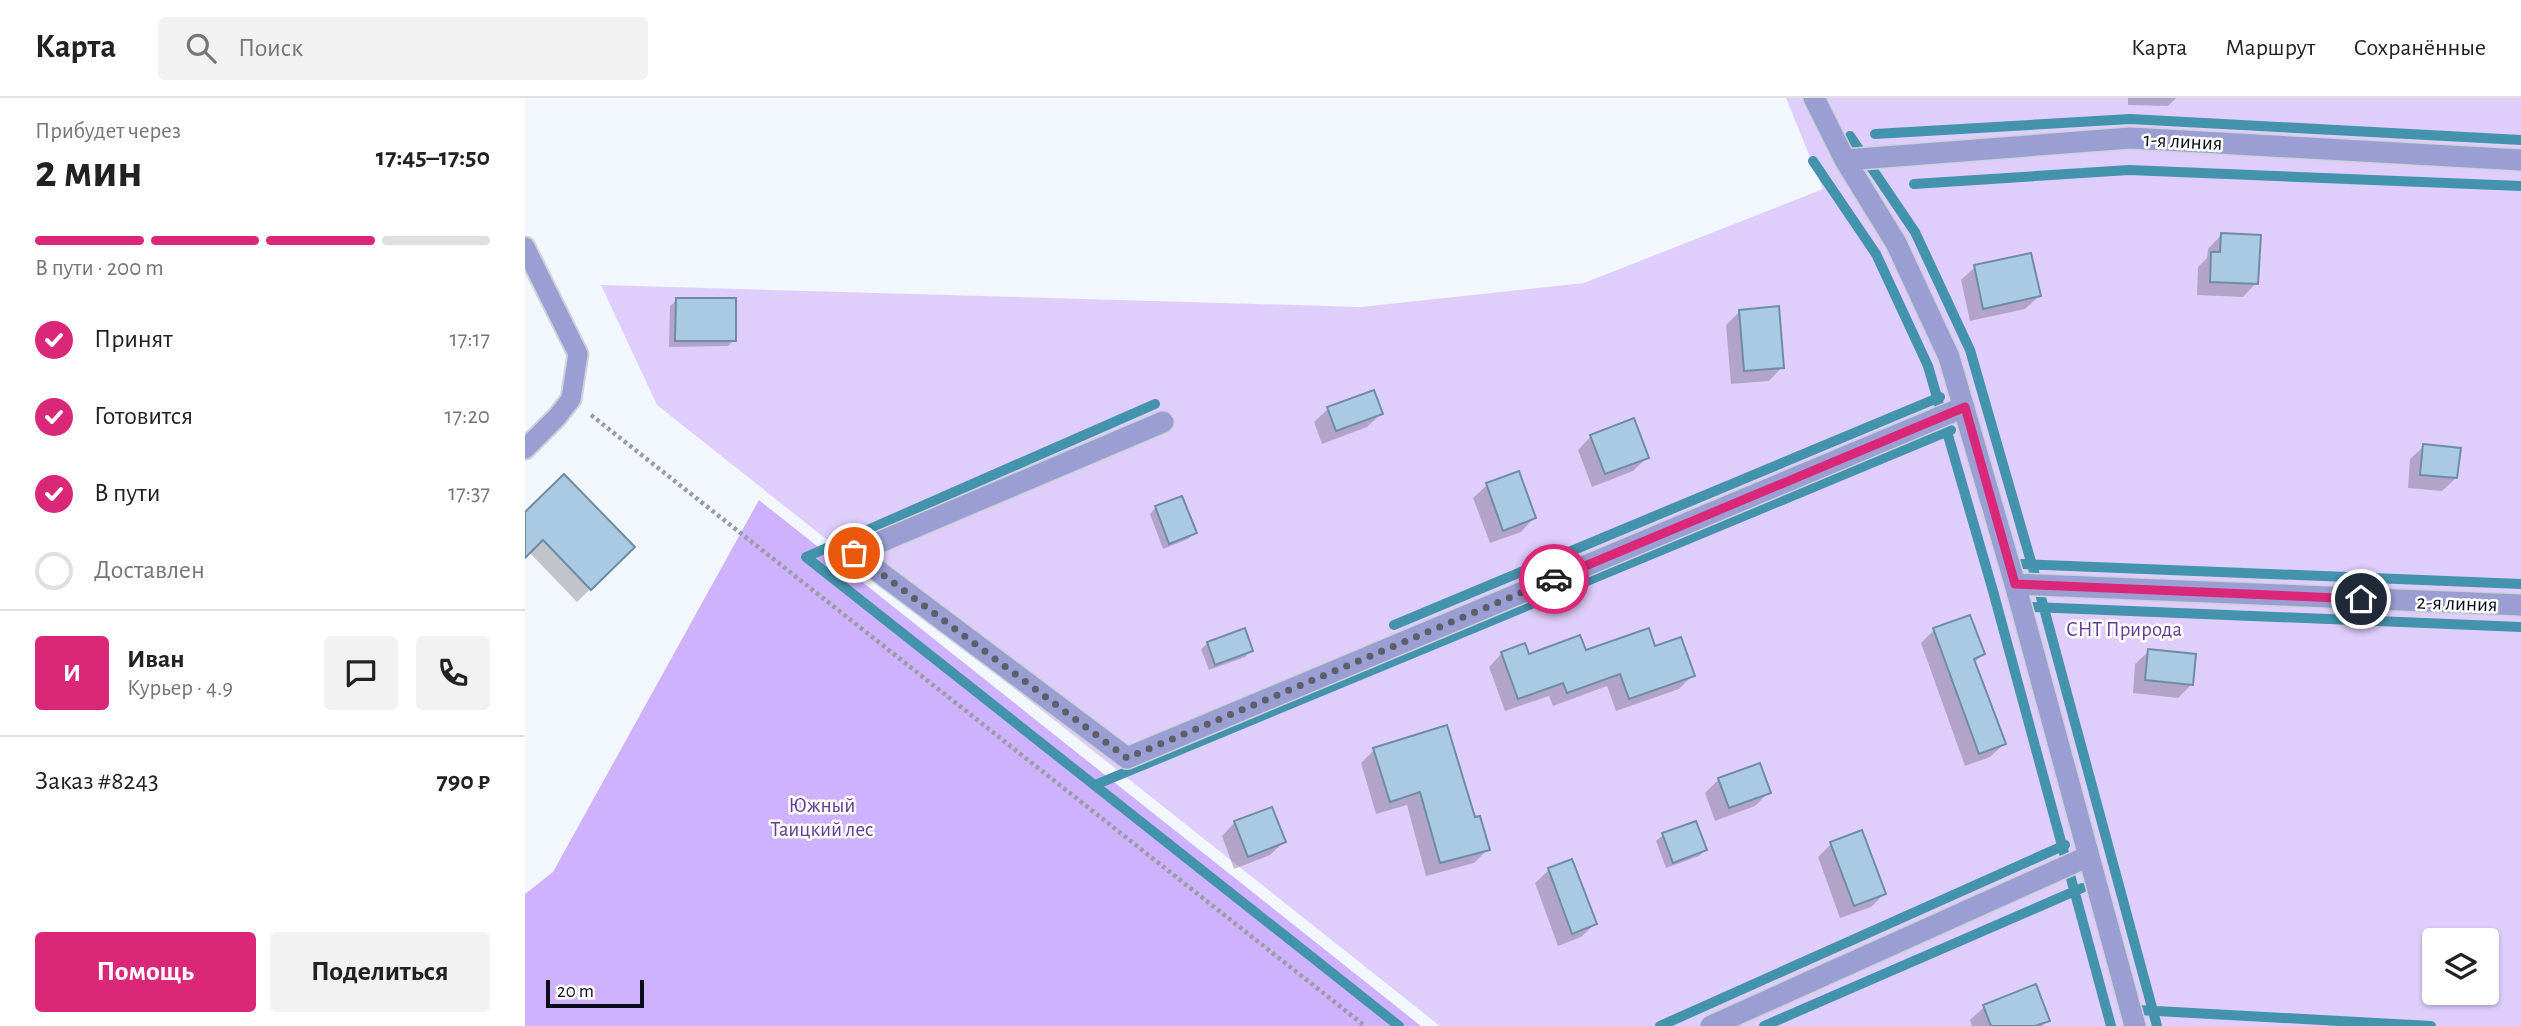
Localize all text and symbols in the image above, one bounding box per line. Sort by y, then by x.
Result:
search box [158,17,648,80]
icon: search [182,29,220,67]
text: Карта [35,31,116,64]
text: Поиск [238,35,303,61]
text: Карта [2131,36,2187,60]
text: Маршрут [2225,36,2315,60]
text: Сохранённые [2353,36,2486,60]
text: Прибудет через [35,120,181,143]
street label: 1-я линия [2143,129,2223,154]
text: 17:45–17:50 [376,144,490,170]
text: 2 мин [35,149,143,195]
text: В пути · 200 m [35,257,164,280]
icon: check [35,321,73,359]
text: Принят [94,326,173,352]
text: 17:17 [450,328,490,351]
icon: check [35,398,73,436]
text: Готовится [94,403,193,429]
text: 17:20 [445,405,490,428]
icon: check [35,475,73,513]
text: В пути [94,480,160,506]
text: 17:37 [448,482,490,505]
pin [824,523,884,583]
icon: bag [835,534,873,572]
courier [1519,544,1589,614]
text: Доставлен [94,557,205,583]
icon: car [1535,560,1573,598]
pin [2331,569,2391,629]
icon: home [2342,580,2380,618]
street label: 2-я линия [2416,592,2498,615]
park label: СНТ Природа [2066,619,2182,640]
button: chat [324,636,398,710]
button: phone [416,636,490,710]
text: Иван [127,646,185,672]
text: И [63,660,81,686]
text: Курьер · 4.9 [127,677,233,700]
text: Заказ #8243 [35,768,159,794]
text: 790 ₽ [437,768,490,794]
park label: Южный Таицкий лес [770,795,874,840]
map controls [2422,928,2499,1005]
button: layers [2422,928,2499,1005]
button: Помощь [35,932,256,1012]
button: Поделиться [270,932,490,1012]
scale bar [546,977,644,1009]
text: 20 m [557,982,594,1001]

